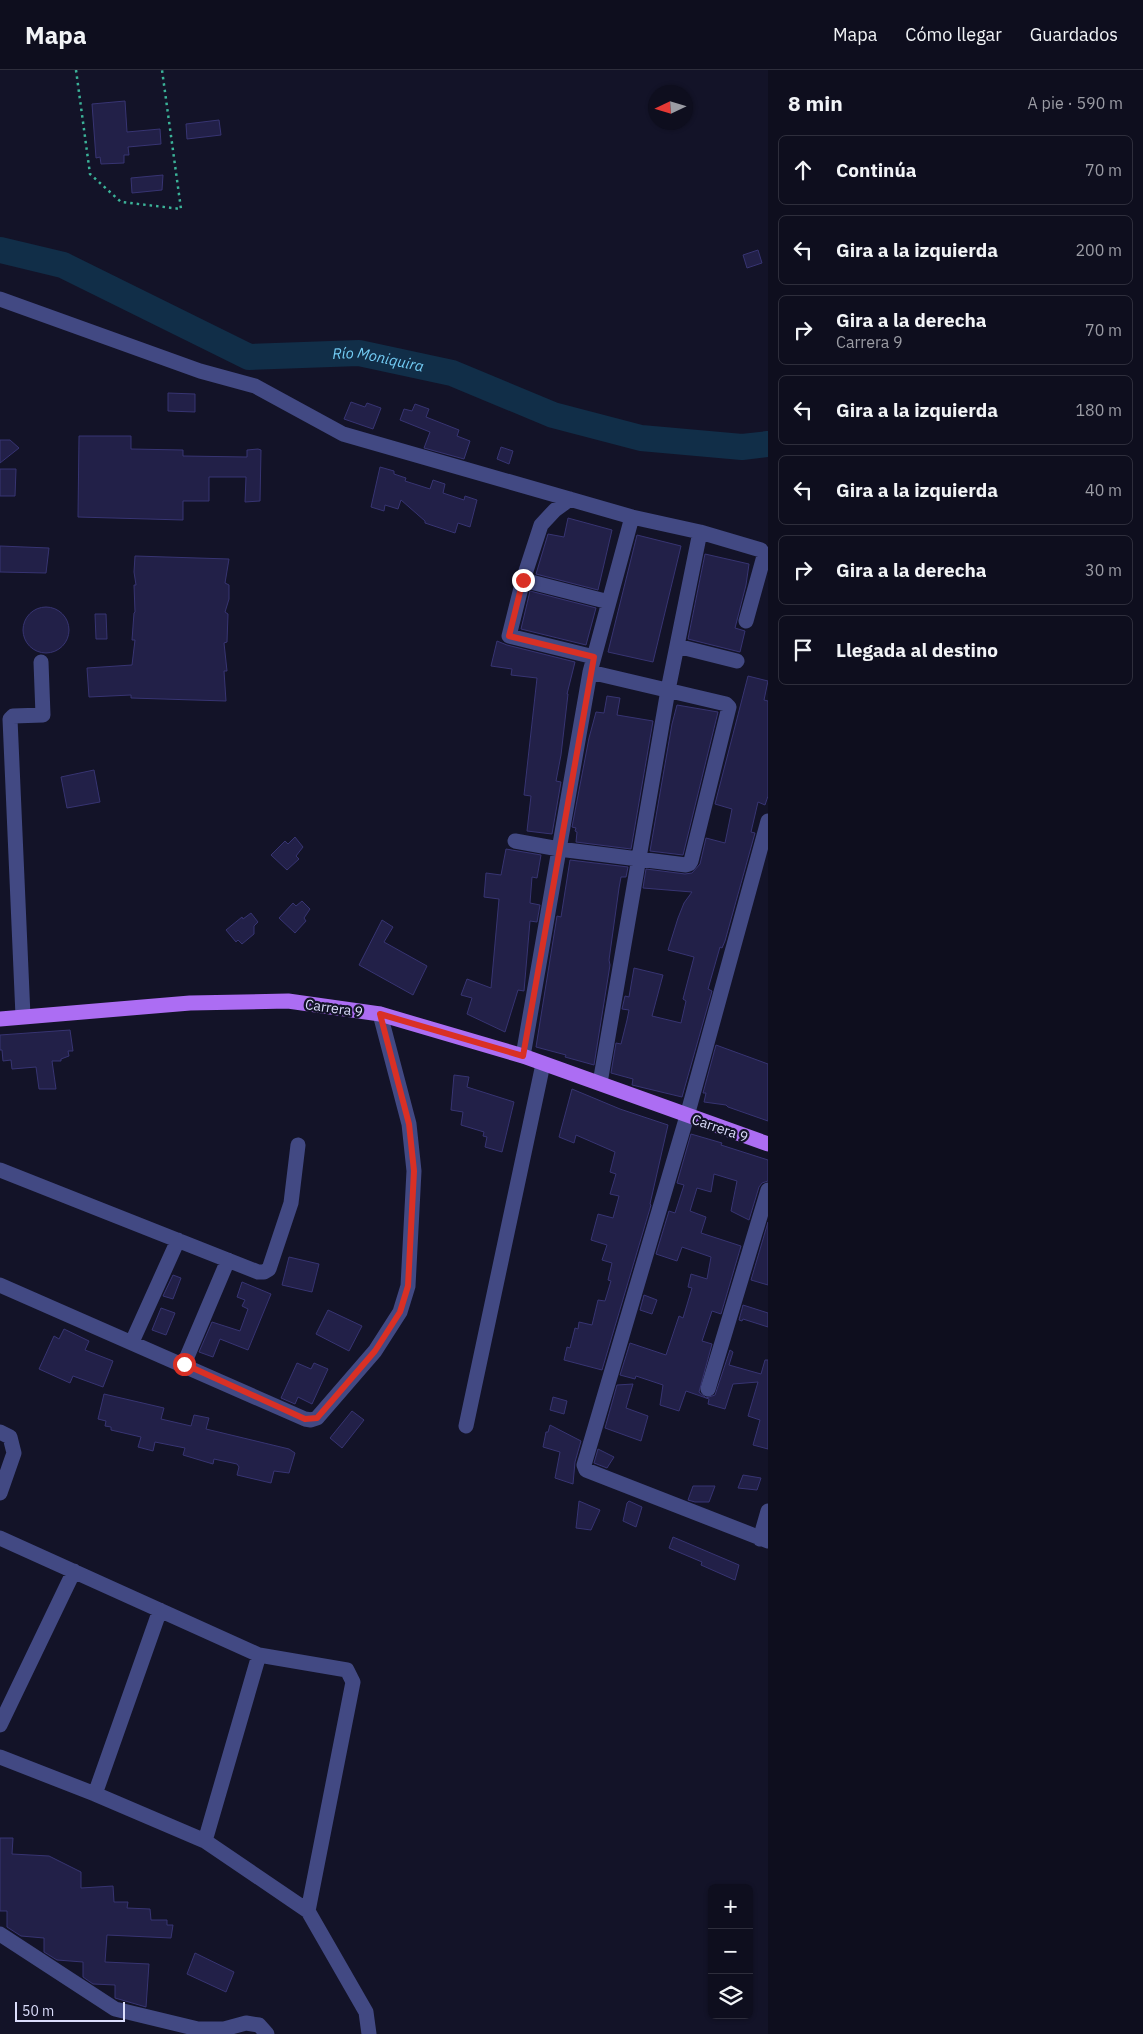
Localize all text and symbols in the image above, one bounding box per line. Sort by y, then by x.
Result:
text: Mapa [25,19,87,51]
text: Mapa [833,23,877,46]
text: Cómo llegar [905,23,1002,46]
text: Guardados [1030,23,1118,46]
north arrow [648,85,693,130]
text: 8 min [788,89,843,117]
text: A pie · 590 m [1028,93,1123,113]
icon: ahead [789,156,817,184]
text: Continúa [836,158,917,182]
text: 70 m [1085,160,1122,180]
icon: left [789,236,817,264]
text: Gira a la izquierda [836,238,998,262]
text: 200 m [1075,240,1122,260]
text: Gira a la derecha [836,308,987,332]
icon: right [789,316,817,344]
text: 70 m [1085,320,1122,340]
text: Carrera 9 [836,332,903,352]
water label: Río Moniquira [332,343,426,376]
icon: left [789,396,817,424]
text: Gira a la izquierda [836,398,998,422]
text: 180 m [1075,400,1122,420]
icon: left [789,476,817,504]
text: Gira a la izquierda [836,478,998,502]
text: 40 m [1085,480,1122,500]
icon: right [789,556,817,584]
text: Gira a la derecha [836,558,987,582]
text: 30 m [1085,560,1122,580]
route end [512,569,535,592]
icon: arrive [789,636,817,664]
text: Llegada al destino [836,638,998,662]
street label: Carrera 9 [304,995,364,1021]
street label: Carrera 9 [689,1110,751,1146]
route start [173,1353,196,1376]
map controls [708,1884,753,2019]
button: + [708,1884,753,1929]
button: − [708,1929,753,1974]
button: layers [708,1974,753,2019]
scale bar [15,1999,125,2022]
text: 50 m [22,2002,54,2020]

